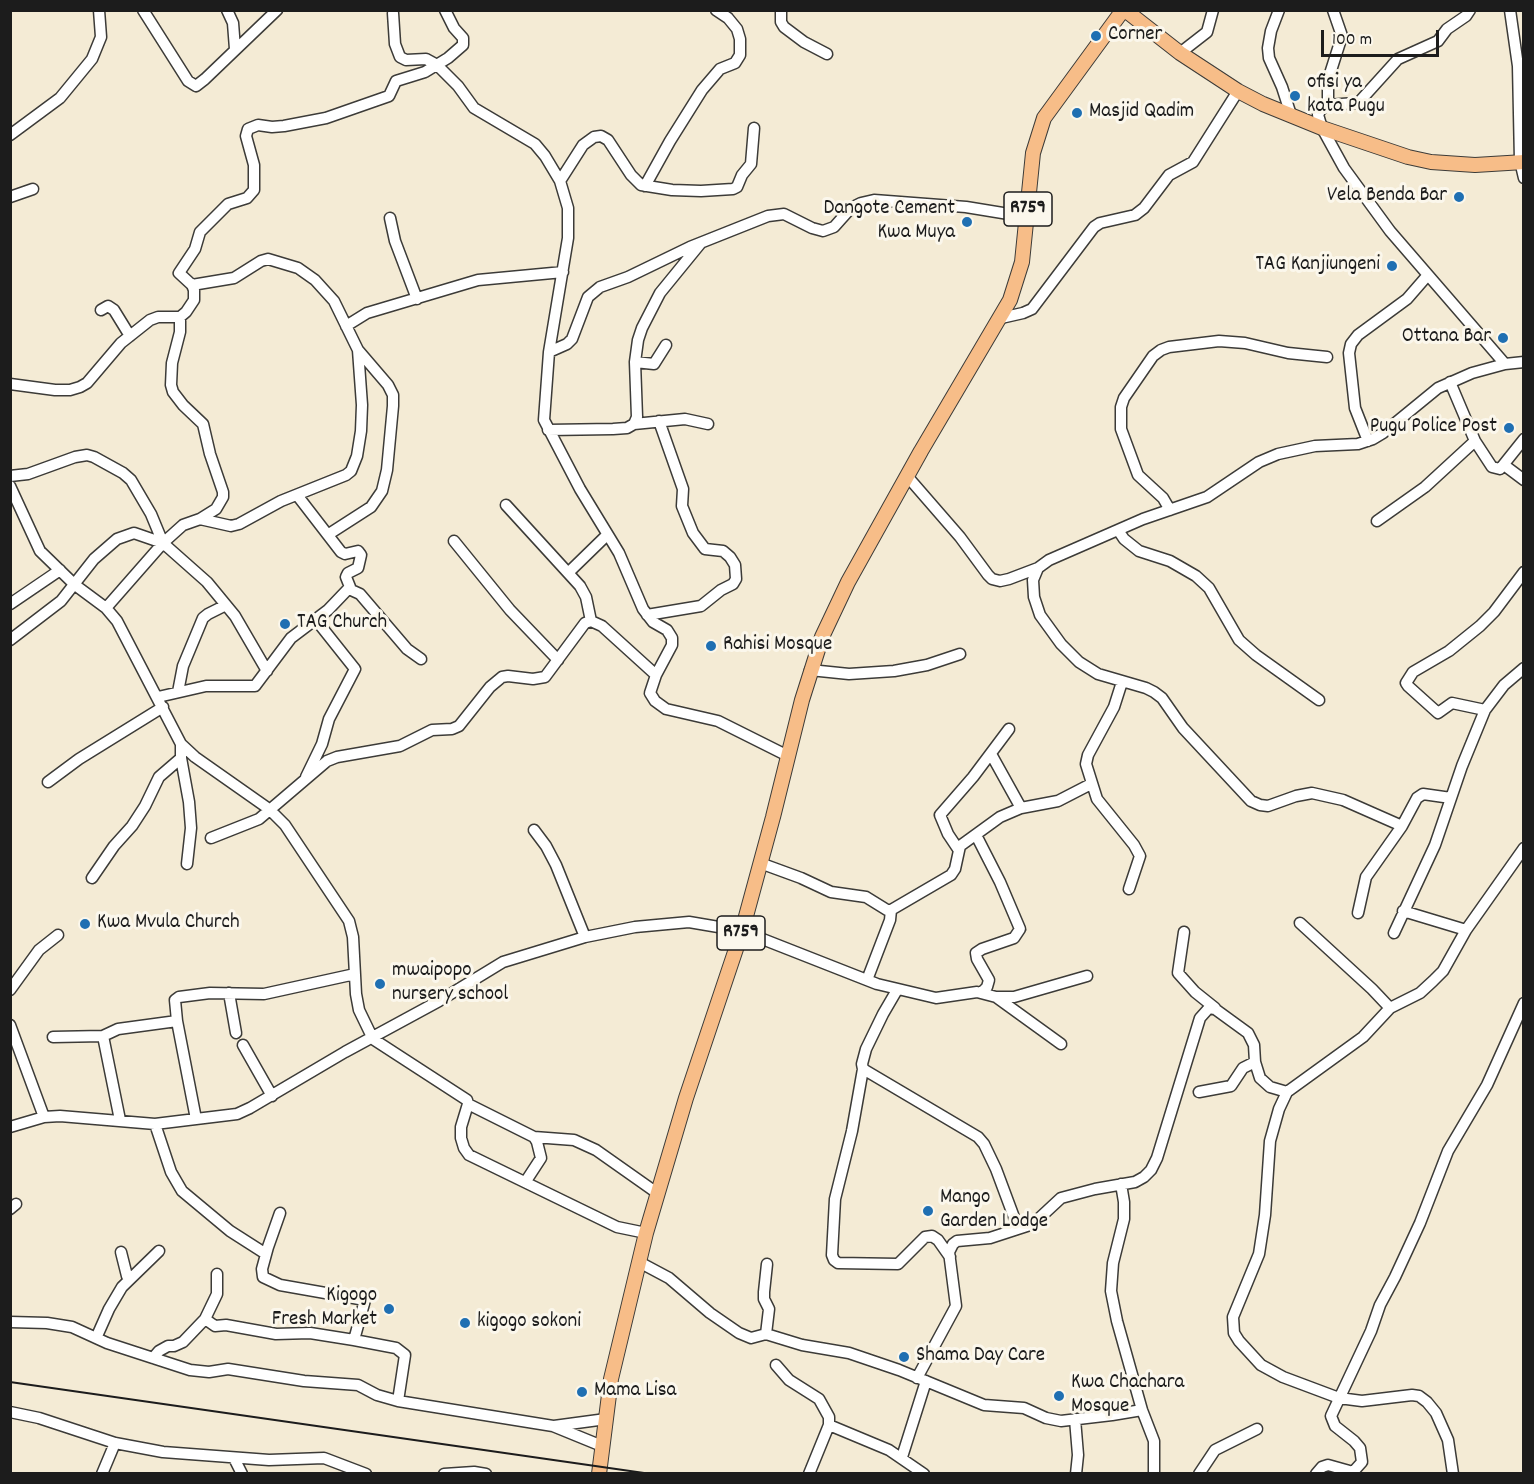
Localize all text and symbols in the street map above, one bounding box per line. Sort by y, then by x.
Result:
scale bar [1324,18,1442,56]
place label: Corner [1108,23,1162,49]
text: 100 m [1332,28,1372,53]
marker: Corner [1089,29,1103,43]
place label: ofisi ya kata Pugu [1307,71,1385,121]
marker: ofisi ya kata Pugu [1288,89,1302,103]
place label: Masjid Qadim [1089,100,1194,126]
marker: Masjid Qadim [1070,106,1084,120]
place label: Vela Benda Bar [1327,184,1447,210]
marker: Vela Benda Bar [1452,190,1466,204]
road number: R759 [1004,192,1052,226]
place label: Dangote Cement Kwa Muya [824,197,955,247]
marker: Dangote Cement Kwa Muya [960,215,974,229]
place label: TAG Kanjiungeni [1255,253,1380,279]
marker: TAG Kanjiungeni [1385,259,1399,273]
place label: Ottana Bar [1402,325,1491,351]
marker: Ottana Bar [1496,331,1510,345]
place label: Pugu Police Post [1370,415,1497,441]
marker: Pugu Police Post [1502,421,1516,435]
place label: TAG Church [297,611,387,637]
marker: TAG Church [278,617,292,631]
place label: Rahisi Mosque [723,633,832,659]
marker: Rahisi Mosque [704,639,718,653]
place label: Kwa Mvula Church [97,911,240,937]
road number: R759 [717,916,765,950]
marker: Kwa Mvula Church [78,917,92,931]
place label: mwaipopo nursery school [392,959,508,1009]
marker: mwaipopo nursery school [373,977,387,991]
place label: Mango Garden Lodge [940,1186,1048,1236]
marker: Mango Garden Lodge [921,1204,935,1218]
place label: Kigogo Fresh Market [272,1284,377,1334]
marker: Kigogo Fresh Market [382,1302,396,1316]
place label: kigogo sokoni [477,1310,581,1336]
marker: kigogo sokoni [458,1316,472,1330]
place label: Shama Day Care [916,1344,1045,1370]
marker: Shama Day Care [897,1350,911,1364]
place label: Kwa Chachara Mosque [1071,1371,1184,1421]
place label: Mama Lisa [594,1379,676,1405]
marker: Mama Lisa [575,1385,589,1399]
marker: Kwa Chachara Mosque [1052,1389,1066,1403]

